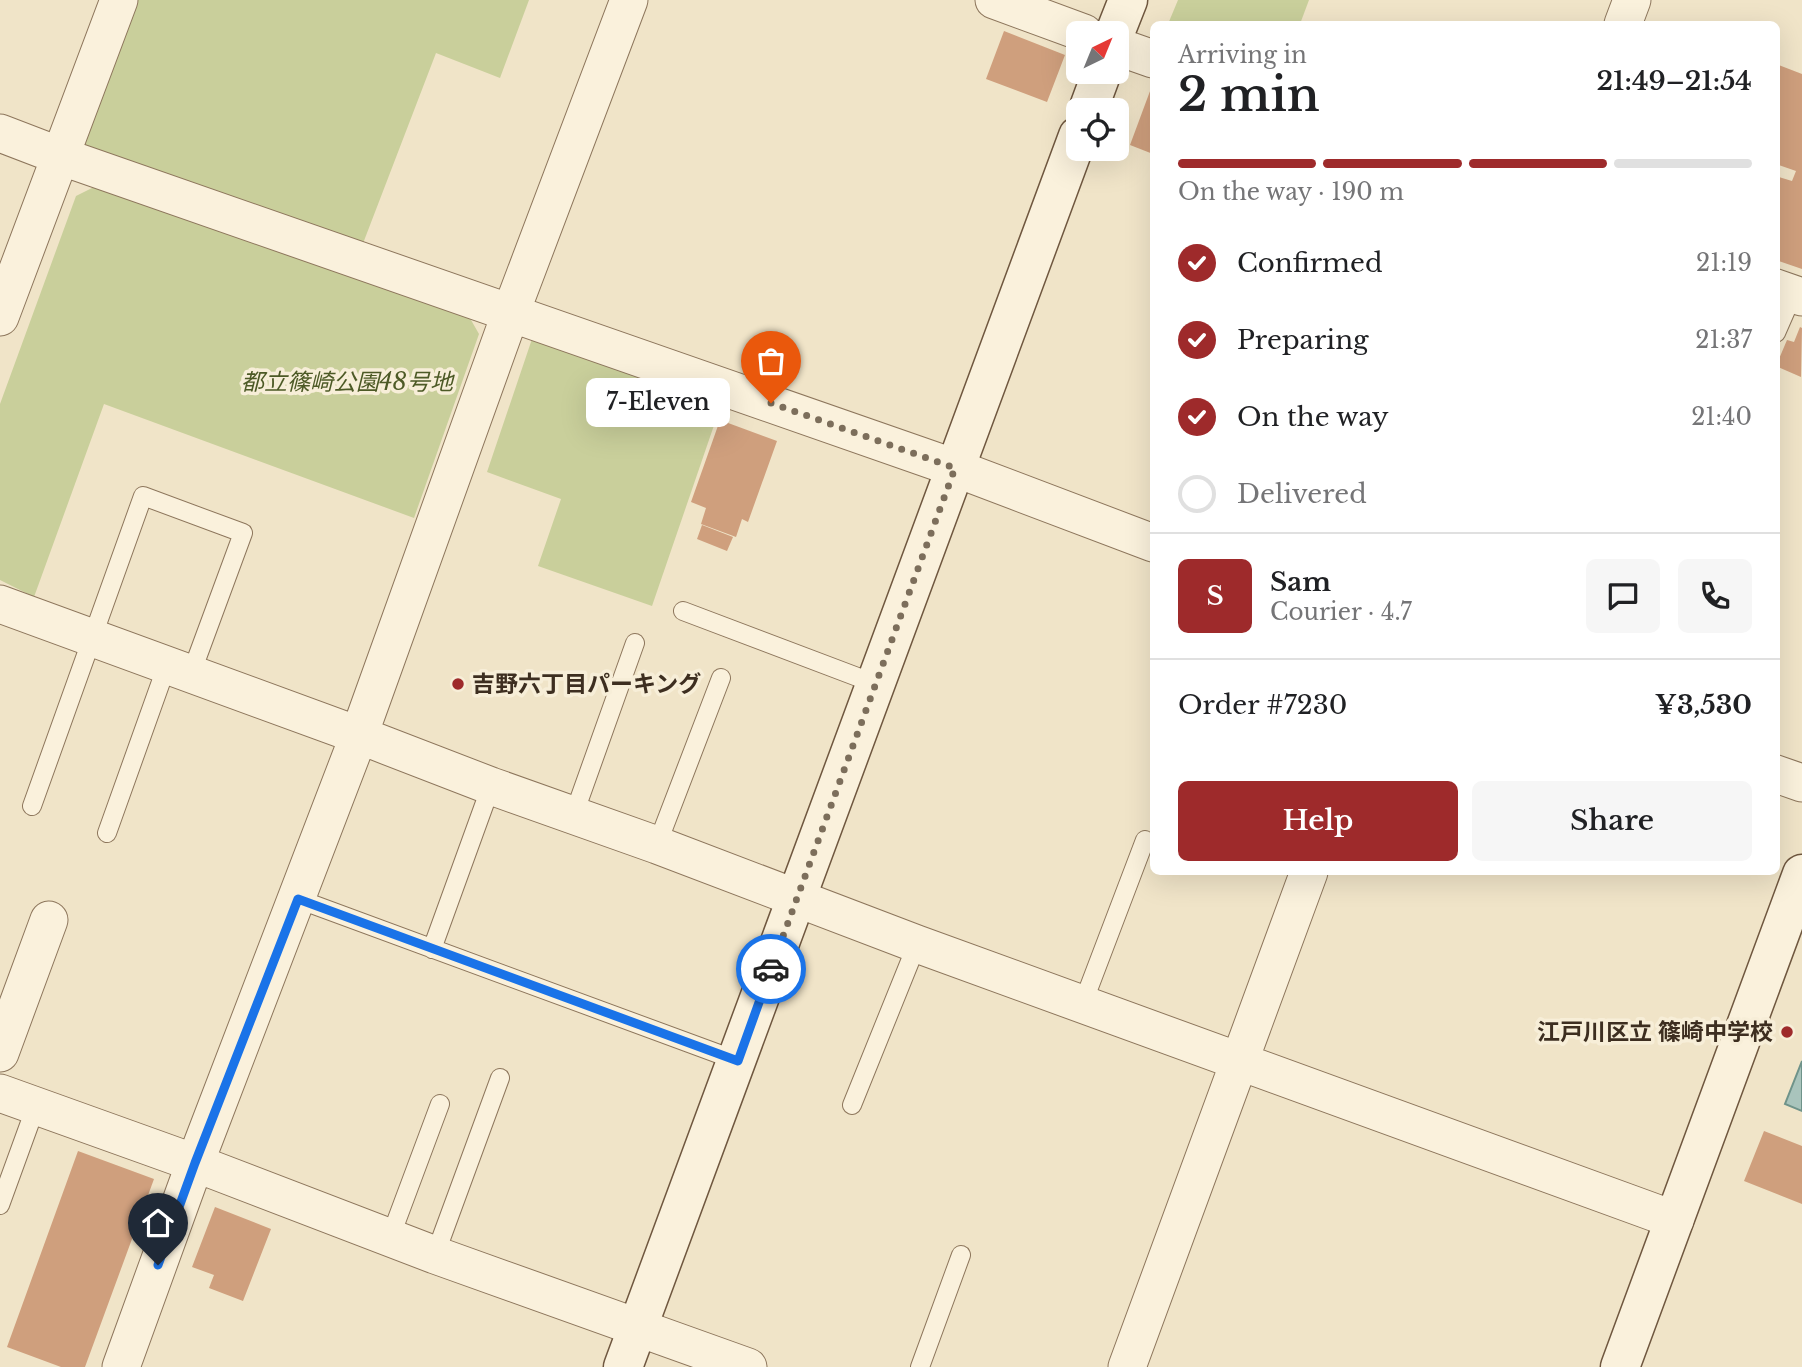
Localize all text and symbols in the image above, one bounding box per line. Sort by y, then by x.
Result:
north arrow [1066,21,1129,84]
map controls [1066,21,1129,161]
text: Arriving in [1178,41,1307,69]
text: 21:49–21:54 [1596,65,1752,97]
text: 2 min [1178,66,1320,123]
button: locate [1066,98,1129,161]
text: On the way · 190 m [1178,178,1404,206]
icon: check [1178,244,1216,282]
text: Confirmed [1237,247,1382,279]
text: 21:19 [1696,249,1752,277]
icon: check [1178,321,1216,359]
text: Preparing [1237,324,1369,356]
text: 21:37 [1695,326,1752,354]
pin [741,331,801,403]
icon: bag [752,342,790,380]
park label: 都立篠崎公園48号地 [241,368,455,396]
callout: 7-Eleven [586,378,729,428]
text: 7-Eleven [606,388,710,416]
icon: check [1178,398,1216,436]
text: On the way [1237,401,1389,433]
text: 21:40 [1691,403,1752,431]
text: Delivered [1237,478,1367,510]
button: chat [1586,559,1660,633]
button: phone [1678,559,1752,633]
text: Sam [1270,566,1331,598]
text: S [1206,580,1224,612]
text: Courier · 4.7 [1270,598,1412,626]
place label: 吉野六丁目パーキング [472,670,701,698]
marker: 吉野六丁目パーキング [450,676,466,692]
text: Order #7230 [1178,689,1347,721]
text: ¥3,530 [1655,689,1752,721]
button: Help [1178,781,1458,861]
button: Share [1472,781,1752,861]
courier [736,934,806,1004]
icon: car [752,950,790,988]
place label: 江戸川区立 篠崎中学校 [1537,1018,1773,1046]
marker: 江戸川区立 篠崎中学校 [1779,1024,1795,1040]
pin [128,1193,188,1265]
icon: home [139,1204,177,1242]

